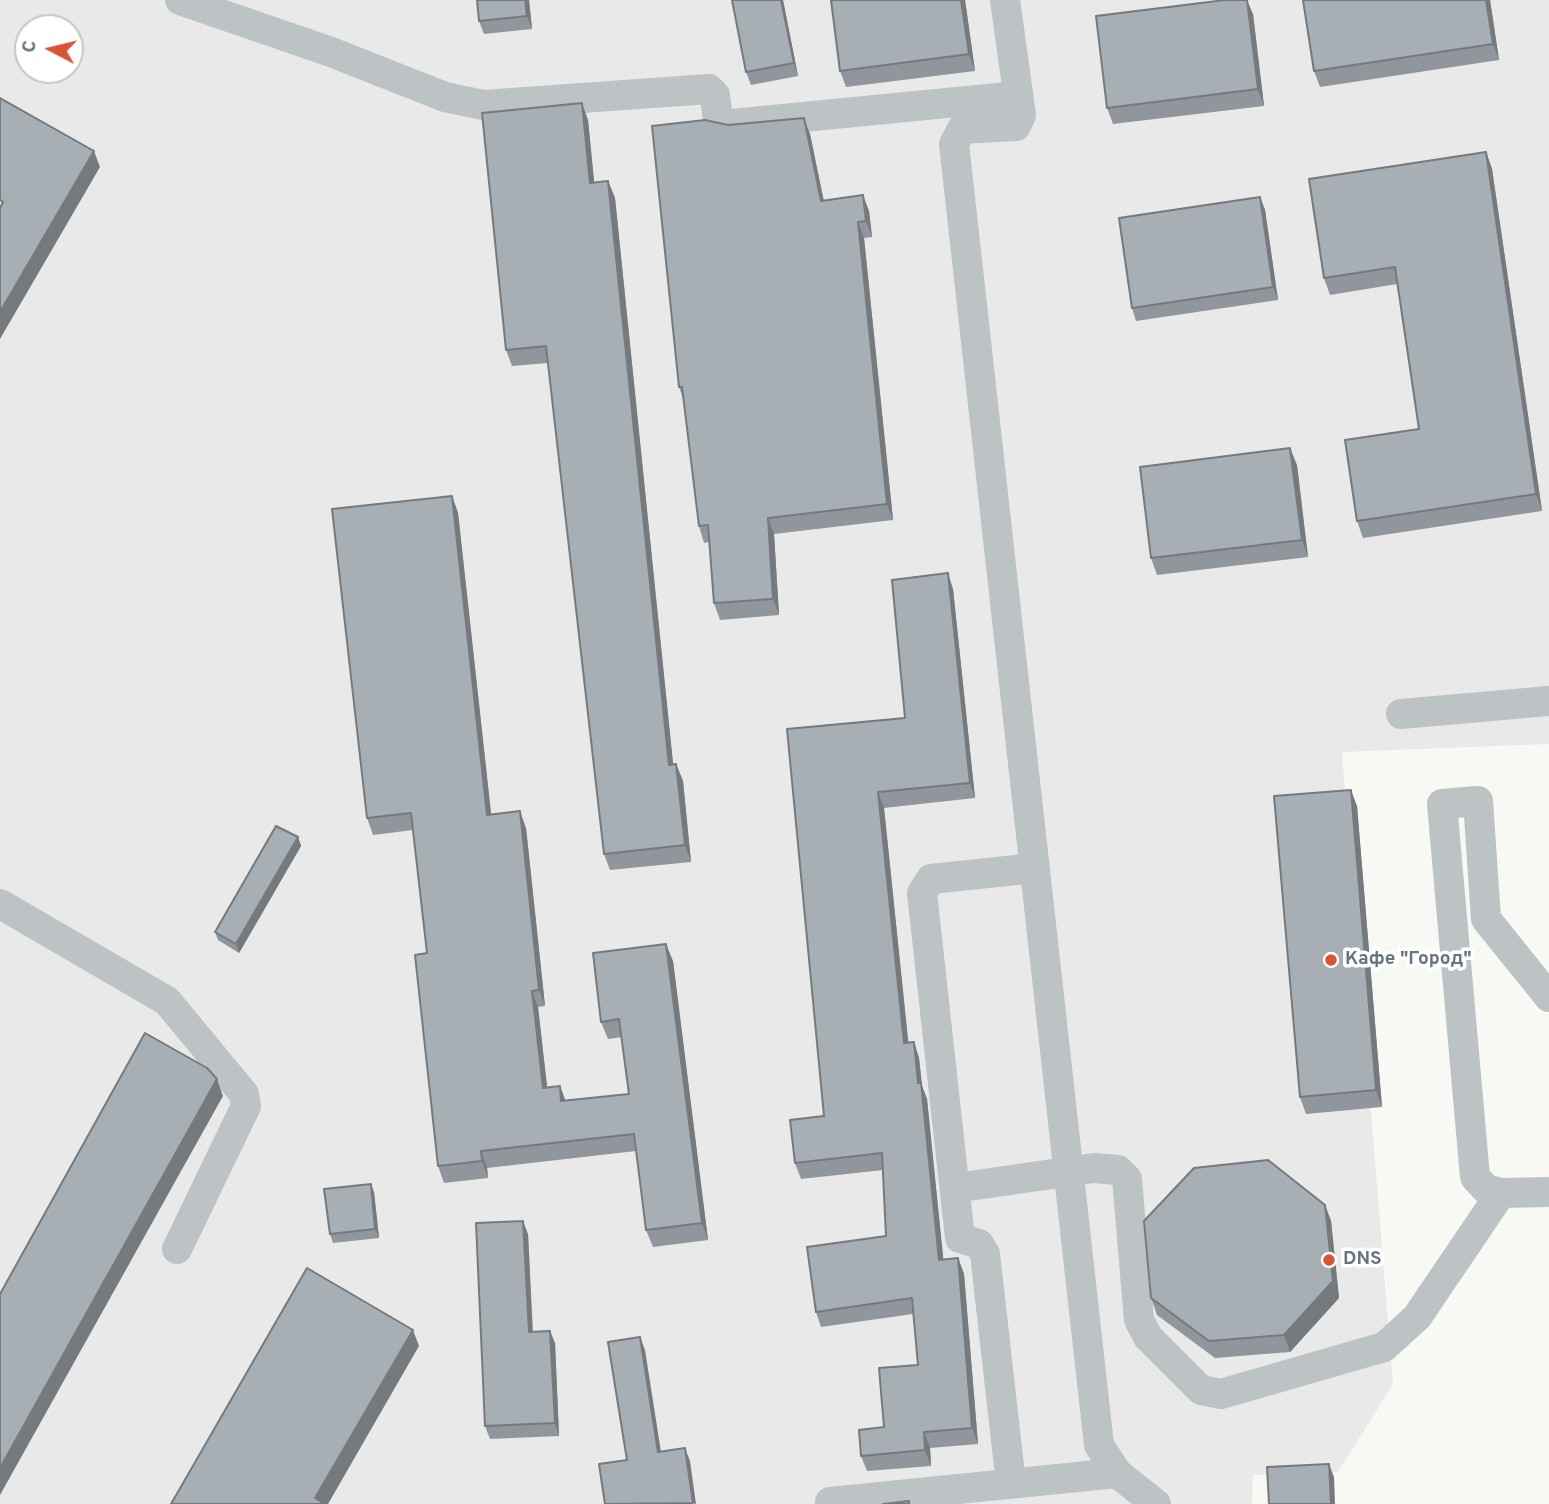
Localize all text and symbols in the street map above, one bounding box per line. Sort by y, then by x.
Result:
north arrow [14,14,84,84]
text: С [17,39,43,54]
place label: Кафе "Город" [1345,949,1472,971]
marker: Кафе "Город" [1323,952,1339,968]
place label: DNS [1343,1249,1382,1271]
marker: DNS [1321,1252,1337,1268]

